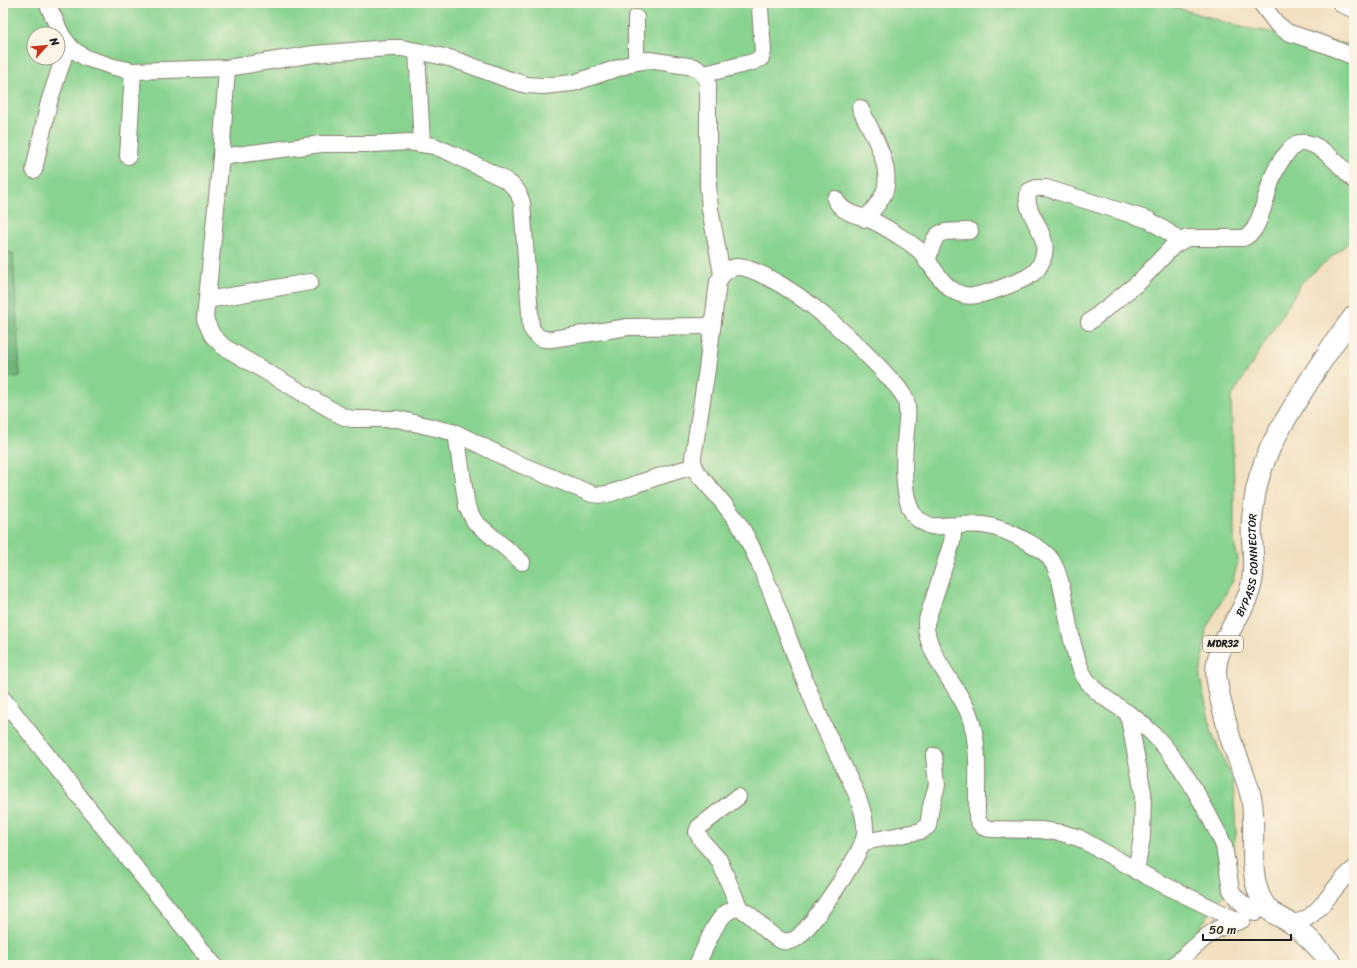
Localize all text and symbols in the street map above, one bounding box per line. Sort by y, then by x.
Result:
north arrow [26,26,66,66]
text: N [44,33,65,50]
street label: BYPASS CONNECTOR [1230,512,1263,620]
road number: MDR32 [1203,636,1243,652]
scale bar [1203,916,1291,942]
text: 50 m [1209,919,1236,941]

